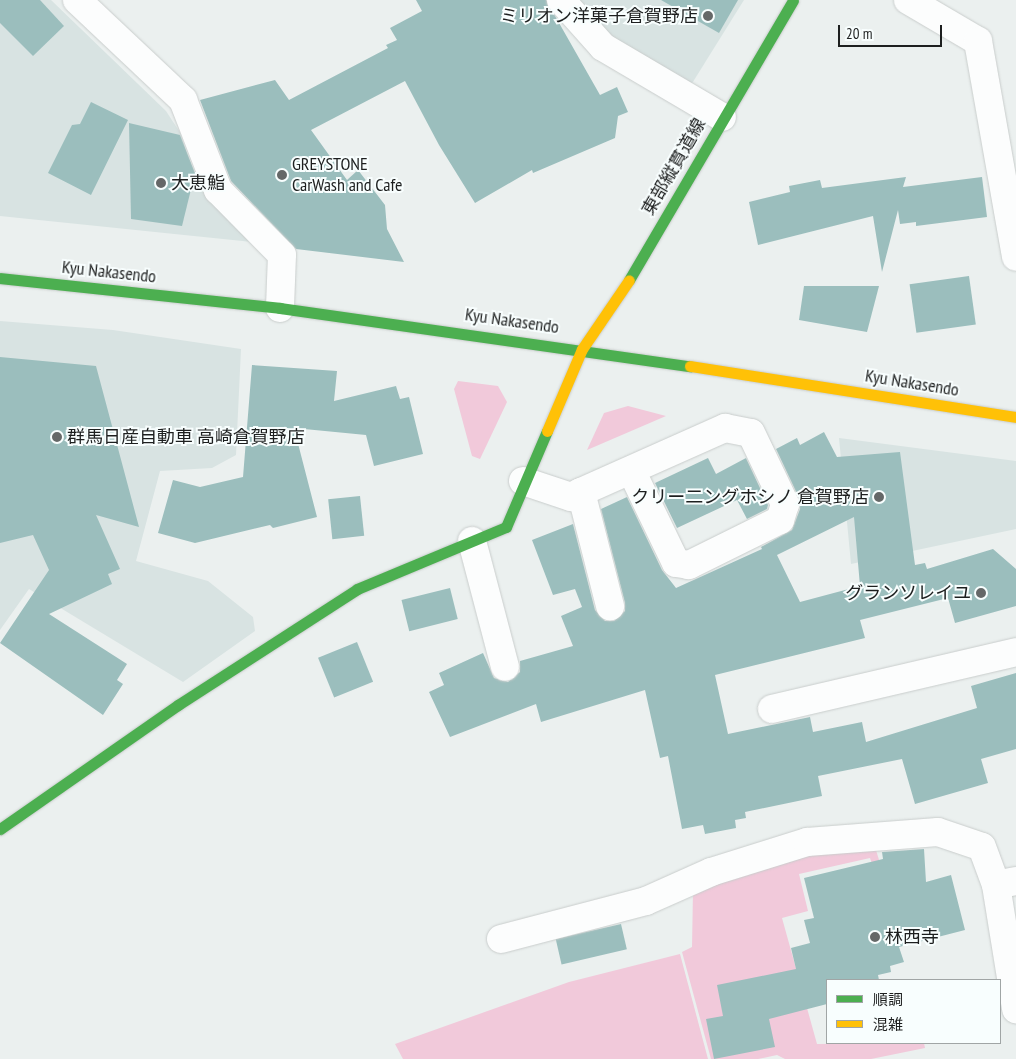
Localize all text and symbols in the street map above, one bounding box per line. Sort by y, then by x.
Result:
place label: ミリオン洋菓子倉賀野店 [500,5,698,27]
marker: ミリオン洋菓子倉賀野店 [702,10,714,22]
scale bar [841,15,945,47]
text: 20 m [846,24,872,43]
street label: 東部縦貫道線 [638,115,710,219]
place label: GREYSTONE CarWash and Cafe [292,154,402,196]
marker: GREYSTONE CarWash and Cafe [276,169,288,181]
place label: 大恵鮨 [171,172,225,194]
marker: 大恵鮨 [155,177,167,189]
street label: Kyu Nakasendo [61,256,157,288]
street label: Kyu Nakasendo [464,304,560,338]
street label: Kyu Nakasendo [864,365,960,401]
place label: 群馬日産自動車 高崎倉賀野店 [67,426,305,448]
marker: 群馬日産自動車 高崎倉賀野店 [51,431,63,443]
place label: クリー二ングホシノ 倉賀野店 [631,486,869,508]
marker: クリー二ングホシノ 倉賀野店 [873,491,885,503]
place label: グランソレイユ [845,582,971,604]
marker: グランソレイユ [975,587,987,599]
place label: 林西寺 [885,926,939,948]
marker: 林西寺 [869,931,881,943]
legend [826,979,1001,1044]
text: 順調 [873,990,903,1009]
text: 混雑 [873,1015,903,1034]

